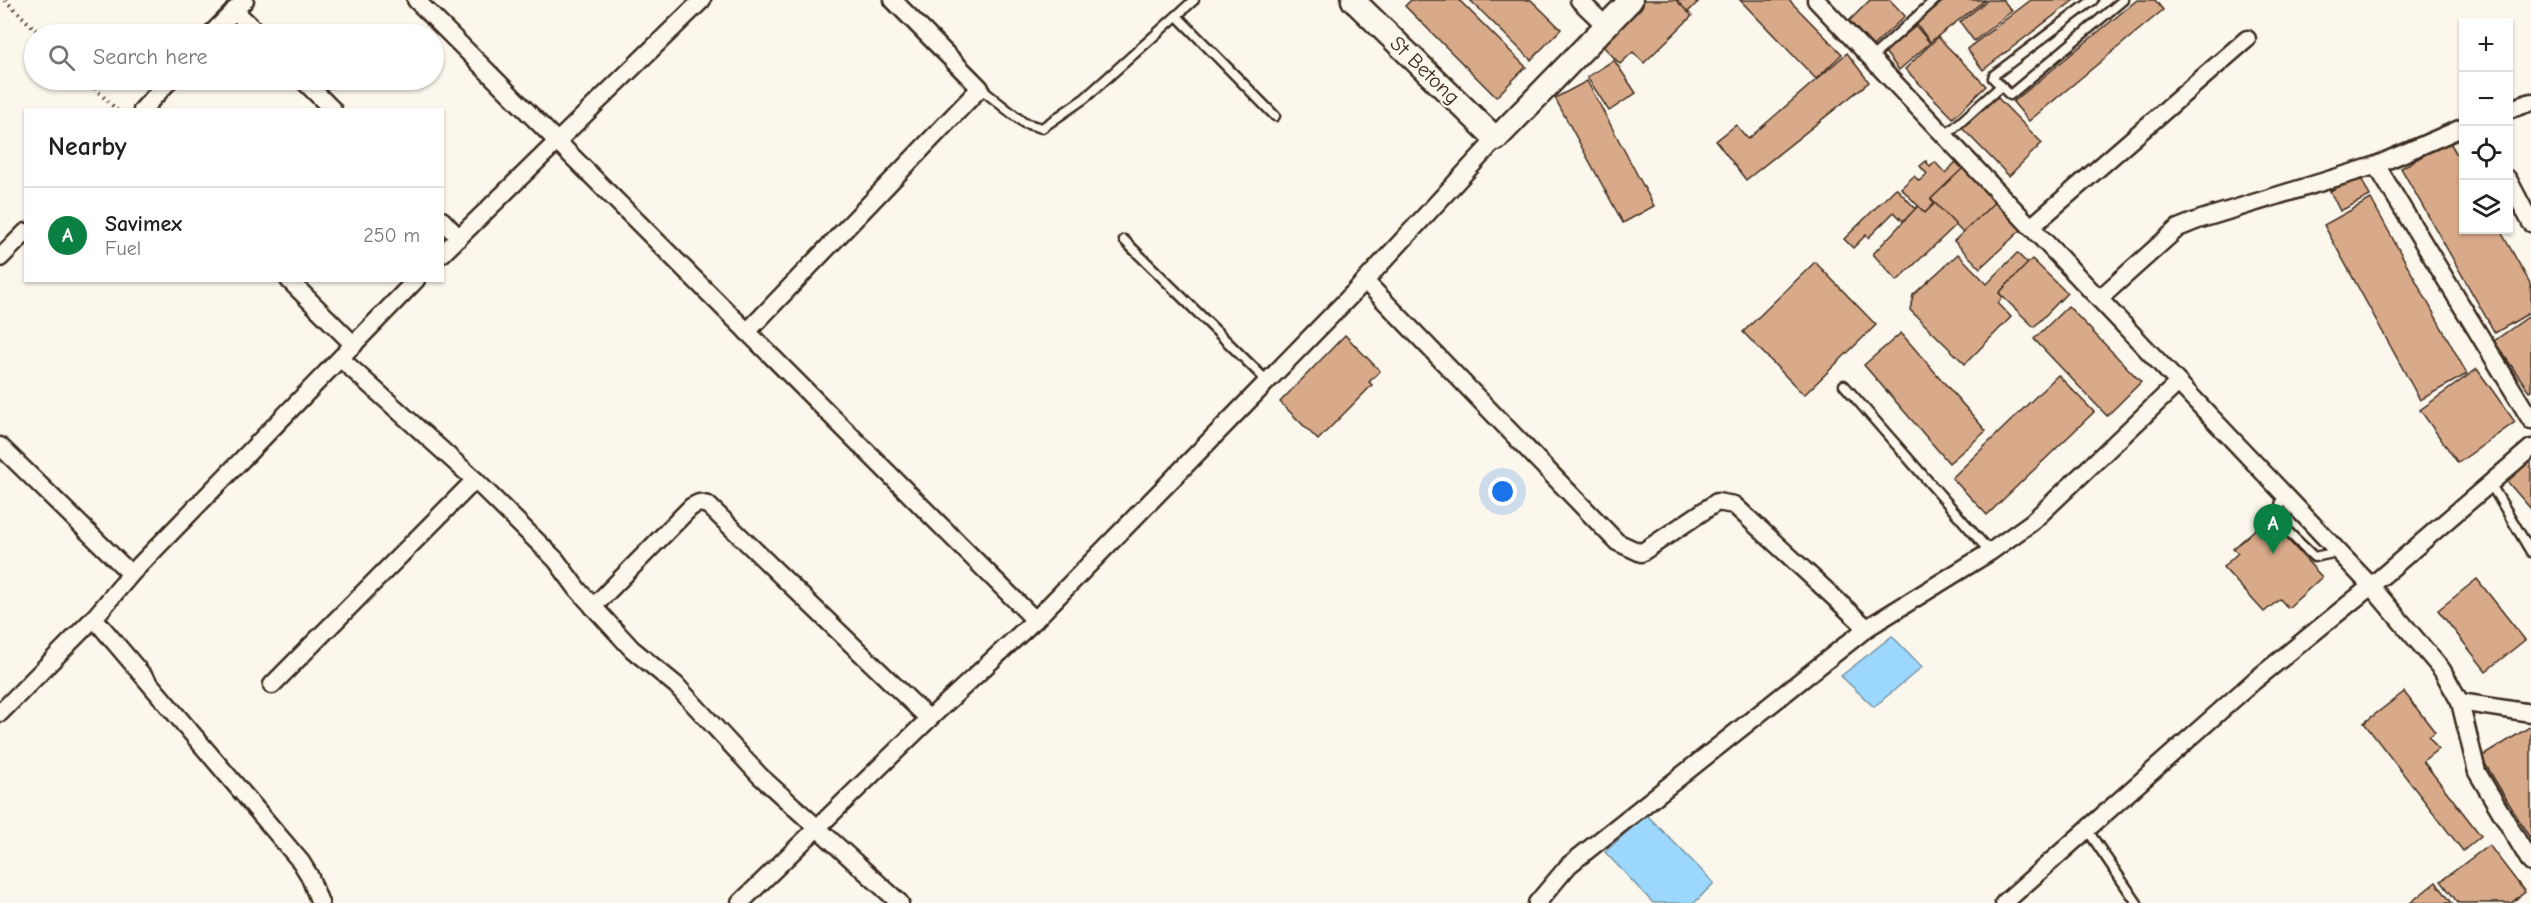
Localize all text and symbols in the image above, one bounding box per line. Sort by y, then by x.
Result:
map controls [2459,18,2513,234]
button: + [2459,18,2513,72]
search box [24,24,444,90]
street label: St Betong [1385,31,1465,109]
icon: search [45,41,78,74]
text: Search here [93,44,208,70]
button: − [2459,72,2513,126]
button: locate [2459,126,2513,180]
text: Nearby [48,132,127,162]
button: layers [2459,180,2513,234]
text: Savimex [105,211,182,237]
text: A [62,224,73,247]
text: 250 m [363,224,420,247]
text: Fuel [105,237,141,260]
your location [1488,477,1517,506]
pin: A [2254,504,2292,554]

